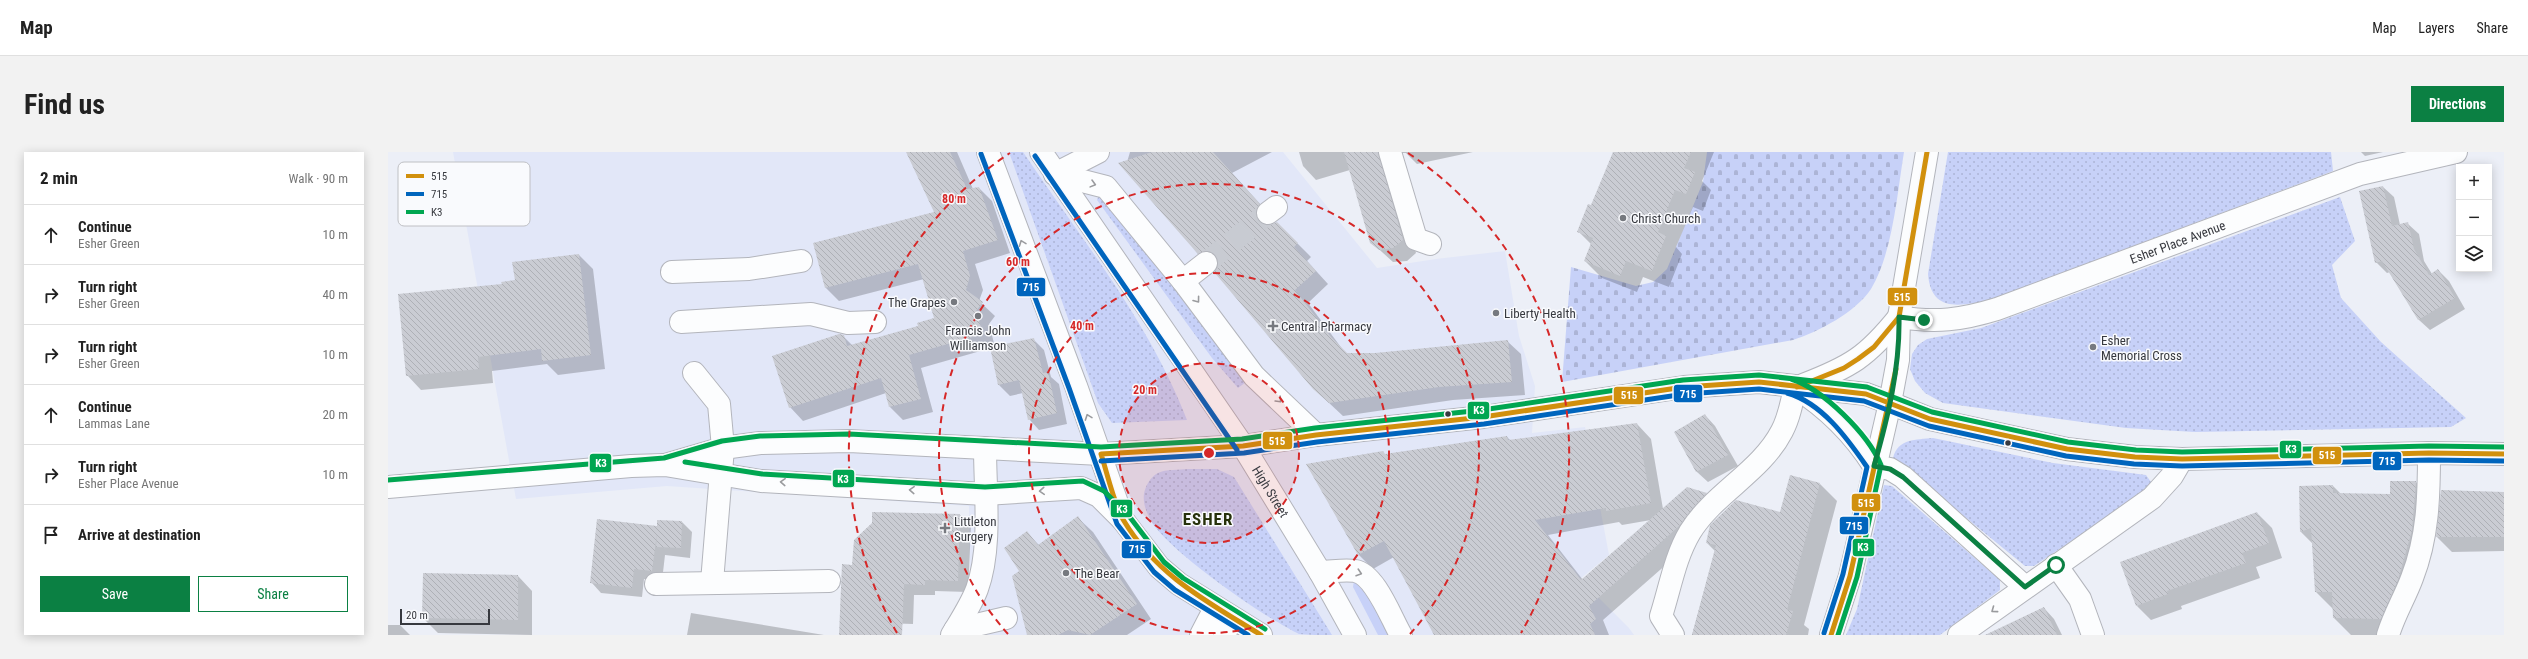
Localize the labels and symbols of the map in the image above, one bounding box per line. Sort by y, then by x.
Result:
legend [398,162,530,226]
text: 515 [431,170,447,183]
one-way arrow [1089,179,1096,188]
text: 715 [431,188,447,201]
text: 80 m [942,192,966,206]
text: K3 [431,206,442,219]
place label: Christ Church [1631,211,1700,226]
marker: Christ Church [1618,213,1628,223]
street label: Esher Place Avenue [2128,218,2228,267]
one-way arrow [1019,240,1027,247]
text: 60 m [1006,255,1030,269]
line badge: 715 [1016,277,1046,297]
text: 715 [1023,281,1040,294]
line badge: 515 [1887,287,1918,306]
text: 515 [1894,291,1911,304]
place label: The Grapes [888,295,946,310]
one-way arrow [1192,296,1200,303]
marker: The Grapes [949,297,959,307]
place label: Liberty Health [1504,306,1576,321]
marker: Liberty Health [1491,308,1501,318]
marker: Francis John Williamson [973,311,983,321]
route end [1915,311,1933,329]
text: 40 m [1070,319,1094,333]
place label: Central Pharmacy [1281,319,1372,334]
marker: Central Pharmacy [1268,321,1278,331]
place label: Francis John Williamson [945,323,1011,353]
place label: Esher Memorial Cross [2101,333,2182,363]
marker: Esher Memorial Cross [2088,342,2098,352]
text: 20 m [1133,383,1157,397]
line badge: 715 [1673,384,1703,403]
line badge: 515 [1613,386,1644,405]
text: 715 [1680,388,1697,401]
text: 515 [1621,389,1638,402]
one-way arrow [1274,395,1282,403]
line badge: K3 [1467,401,1490,420]
text: K3 [1473,404,1485,417]
unlabelled marker [1443,409,1453,419]
one-way arrow [1084,413,1093,420]
line badge: 515 [1262,431,1293,450]
text: 515 [1269,435,1286,448]
unlabelled marker [2003,438,2013,448]
line badge: K3 [2279,440,2302,459]
text: K3 [2285,443,2297,456]
centre of rings [1202,446,1216,460]
line badge: 515 [2312,446,2342,465]
text: 515 [2319,449,2336,462]
line badge: 715 [2372,451,2402,471]
line badge: K3 [589,453,612,473]
text: 715 [2379,455,2396,468]
text: K3 [595,457,607,470]
street label: High Street [1249,463,1292,520]
line badge: K3 [832,469,855,488]
text: K3 [837,473,849,486]
one-way arrow [780,478,786,487]
one-way arrow [909,486,915,495]
one-way arrow [1039,486,1045,495]
line badge: 515 [1851,493,1881,512]
text: 515 [1858,497,1875,510]
line badge: K3 [1110,499,1133,518]
text: K3 [1116,503,1128,516]
district label: ESHER [1183,509,1233,529]
place label: Littleton Surgery [954,514,996,544]
line badge: 715 [1839,516,1869,535]
text: 715 [1846,520,1863,533]
marker: Littleton Surgery [939,522,951,534]
line badge: K3 [1852,538,1875,557]
line badge: 715 [1121,540,1152,559]
text: K3 [1857,541,1869,554]
text: 715 [1129,543,1146,556]
route start [2047,556,2065,574]
place label: The Bear [1074,566,1120,581]
marker: The Bear [1061,568,1071,578]
one-way arrow [1355,568,1362,577]
one-way arrow [1991,605,1998,612]
scale bar [400,607,490,626]

